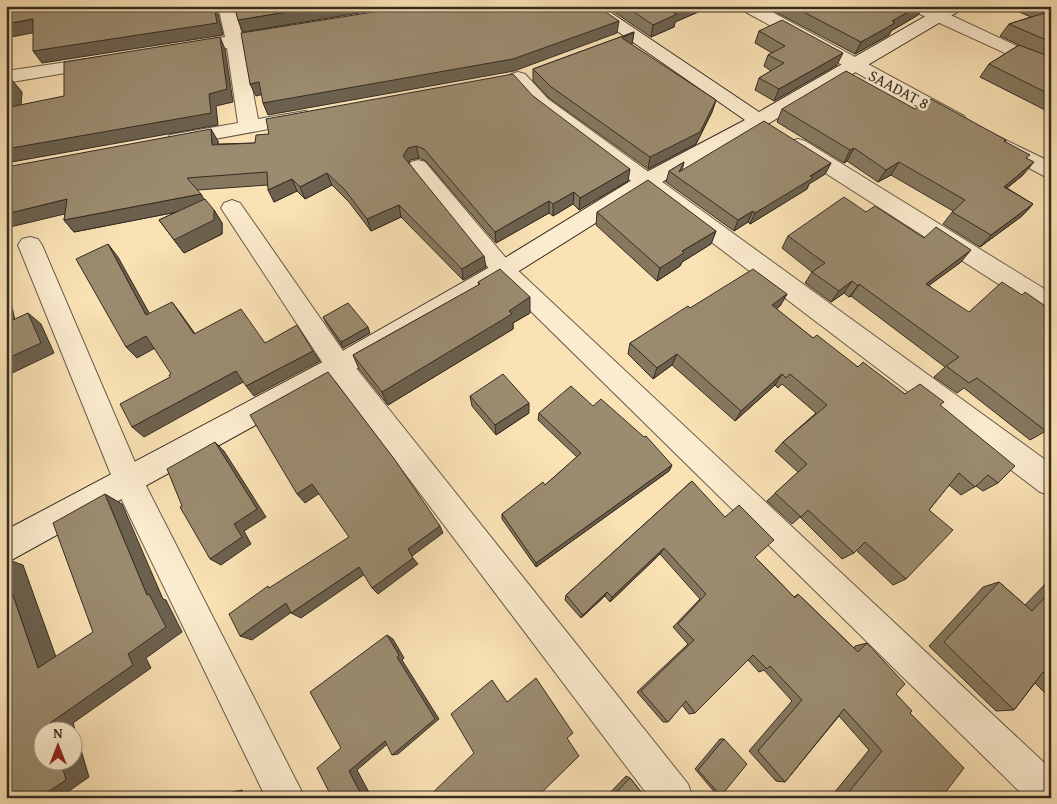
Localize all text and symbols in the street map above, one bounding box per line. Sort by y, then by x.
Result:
street label: SAADAT 8 [864,63,934,115]
north arrow [32,722,82,772]
text: N [53,723,63,743]

